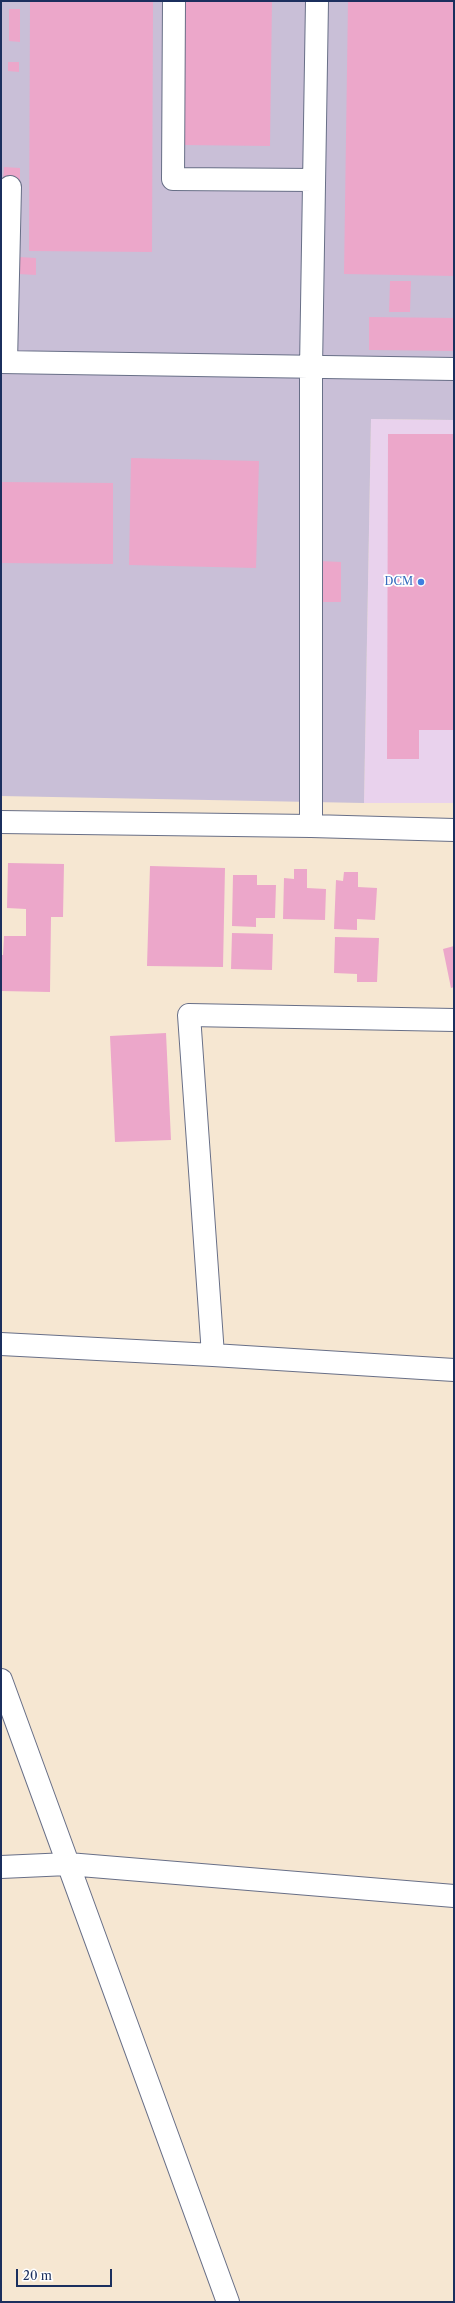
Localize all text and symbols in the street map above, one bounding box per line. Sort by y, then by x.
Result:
place label: DCM [384,575,413,589]
marker: DCM [416,577,426,587]
scale bar [18,2261,114,2287]
text: 20 m [23,2268,52,2283]

